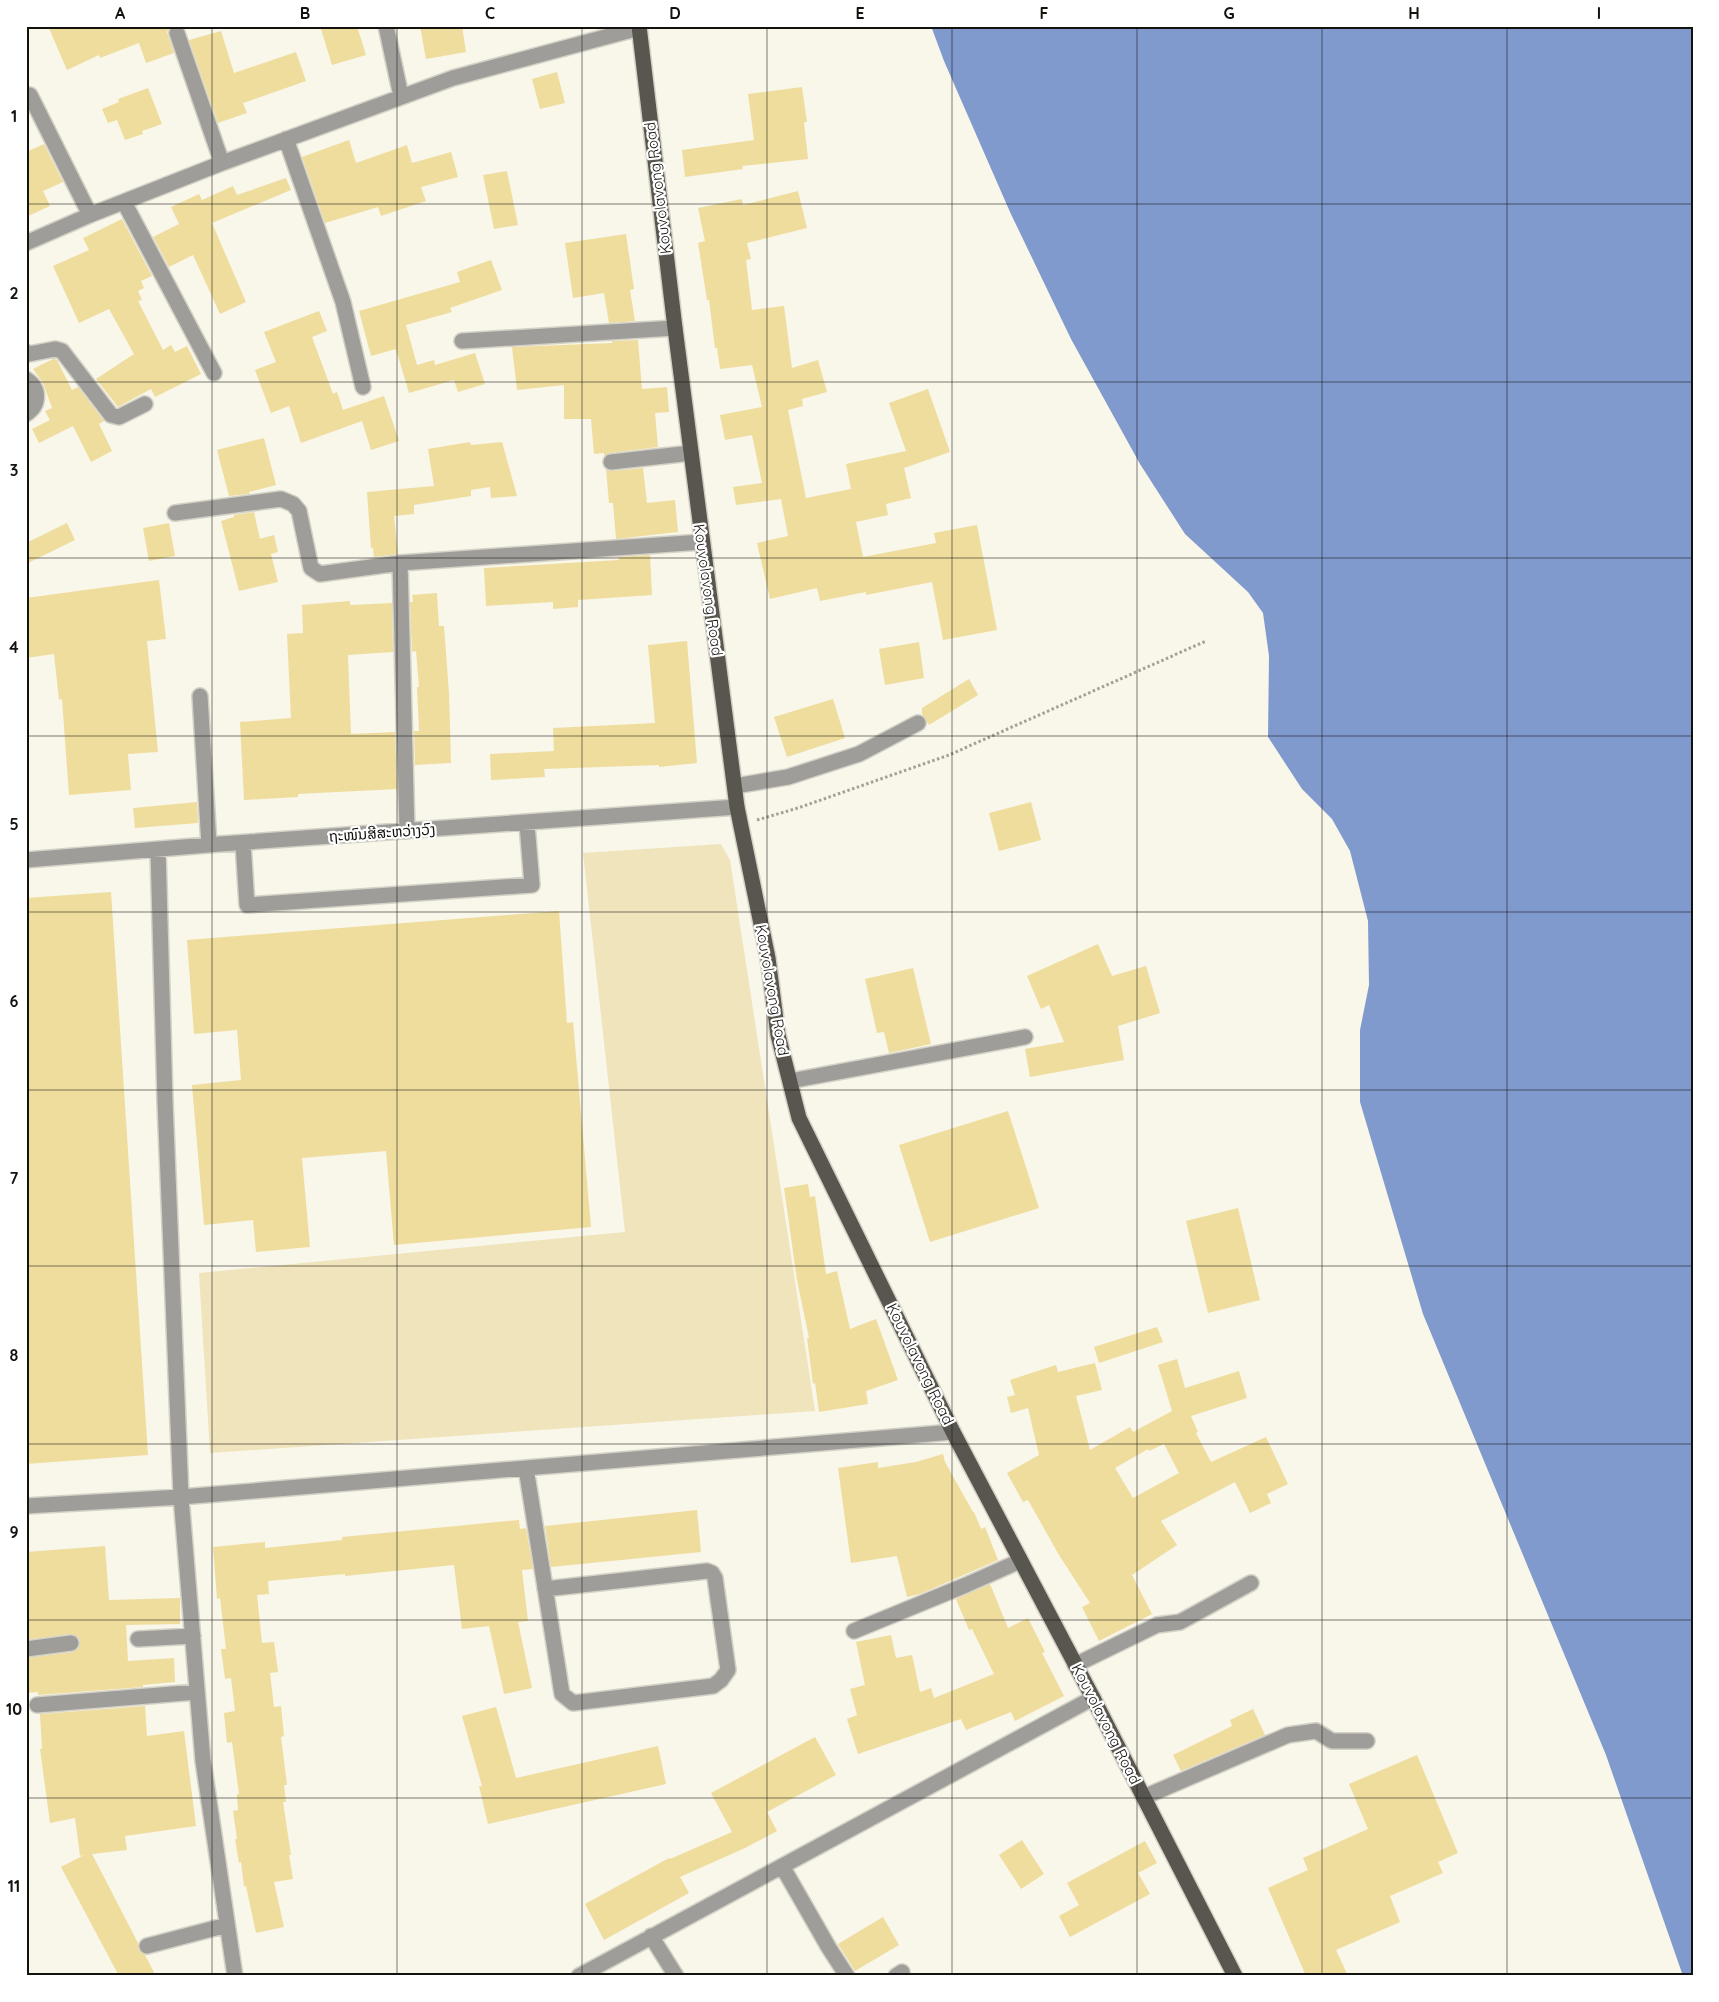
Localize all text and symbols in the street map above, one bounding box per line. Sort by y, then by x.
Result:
text: A [115,3,126,23]
text: B [300,3,310,23]
text: C [485,3,495,23]
text: D [669,3,681,23]
text: E [855,3,865,23]
text: F [1040,3,1049,23]
text: G [1223,3,1235,23]
text: H [1408,3,1420,23]
text: I [1597,3,1601,23]
text: 1 [11,106,17,126]
street label: Kouvolavong Road [640,121,675,255]
text: 2 [9,283,19,303]
text: 3 [10,460,18,480]
street label: Kouvolavong Road [690,523,727,657]
text: 4 [9,637,19,657]
text: 5 [9,814,19,834]
street label: ຖະໜົນສີສະຫວ່າງວົງ [328,819,436,846]
street label: Kouvolavong Road [752,923,793,1057]
text: 6 [10,991,19,1011]
text: 7 [10,1168,19,1188]
street label: Kouvolavong Road [883,1300,958,1428]
text: 8 [10,1345,19,1365]
text: 9 [9,1522,19,1542]
street label: Kouvolavong Road [1068,1660,1145,1787]
text: 10 [6,1699,22,1719]
text: 11 [8,1876,20,1896]

